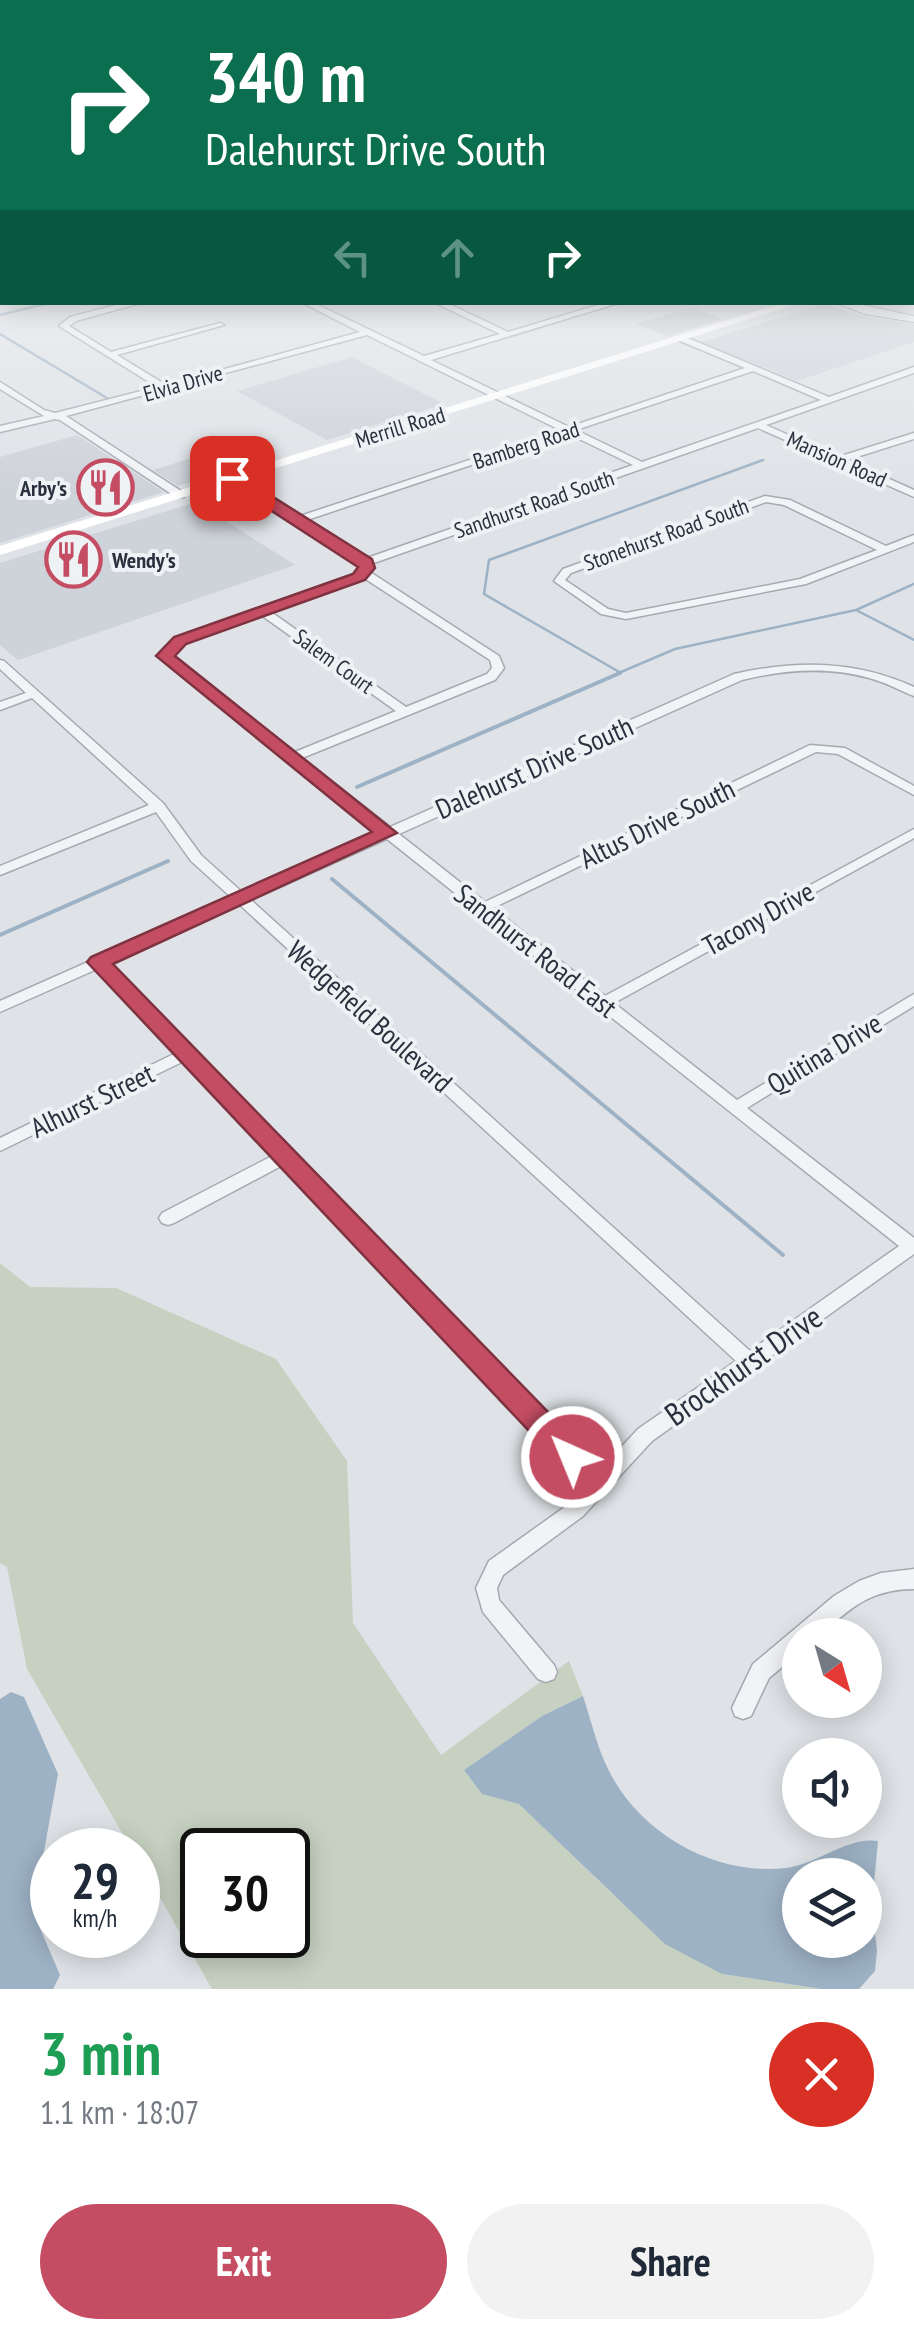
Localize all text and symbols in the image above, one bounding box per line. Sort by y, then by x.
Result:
text: 340 m [205,31,366,121]
icon: right [40,40,170,170]
text: Dalehurst Drive South [205,119,546,177]
icon: left [325,230,380,285]
icon: ahead [430,230,485,285]
icon: right [535,230,590,285]
street label: Elvia Drive [140,358,226,408]
street label: Merrill Road [352,400,448,454]
street label: Bamberg Road [469,415,583,475]
street label: Mansion Road [783,425,891,493]
pin [190,436,275,521]
icon: arrive [205,451,260,506]
restaurant icon: Arby's [76,458,136,518]
street label: Sandhurst Road South [450,464,618,544]
place label: Arby's [19,474,67,502]
street label: Stonehurst Road South [580,491,752,577]
restaurant icon: Wendy's [43,530,103,590]
place label: Wendy's [111,546,176,574]
street label: Salem Court [288,622,380,700]
street label: Dalehurst Drive South [430,707,638,827]
street label: Altus Drive South [573,770,741,876]
street label: Tacony Drive [696,872,820,964]
street label: Sandhurst Road East [447,875,625,1025]
street label: Wedgefield Boulevard [279,932,461,1100]
street label: Quitina Drive [760,1004,888,1102]
street label: Alhurst Street [24,1054,160,1146]
street label: Brockhurst Drive [656,1295,830,1435]
position arrow [520,1405,624,1509]
north arrow [782,1618,882,1718]
map controls [782,1618,882,1958]
button: sound [782,1738,882,1838]
speed limit sign: 30 [180,1828,310,1958]
text: 29 [71,1848,119,1913]
button: layers [782,1858,882,1958]
text: km/h [73,1902,117,1934]
text: 3 min [40,2014,161,2092]
button: close [769,2022,874,2127]
text: 1.1 km · 18:07 [40,2091,199,2133]
button: Exit [40,2204,447,2319]
button: Share [467,2204,874,2319]

